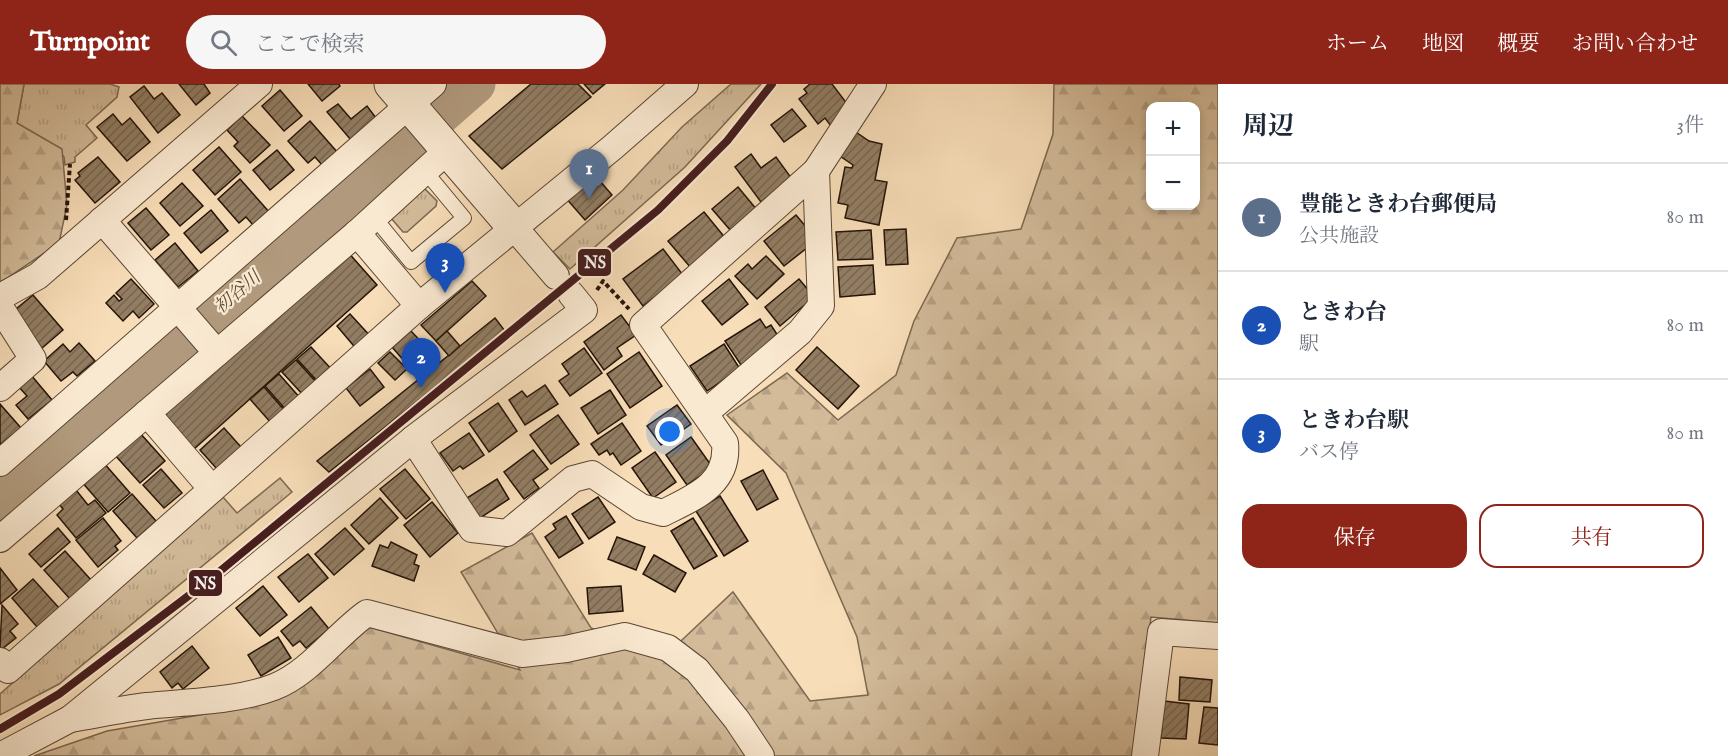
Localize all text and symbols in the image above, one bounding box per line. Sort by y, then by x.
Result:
search box [186,15,606,69]
text: Turnpoint [30,25,150,60]
icon: search [207,26,240,59]
text: ここで検索 [255,31,365,59]
text: ホーム [1326,31,1389,58]
text: 地図 [1422,31,1464,58]
text: 概要 [1497,31,1539,58]
text: お問い合わせ [1572,31,1698,58]
map controls [1146,102,1200,210]
button: + [1146,102,1200,156]
text: 周辺 [1242,110,1294,143]
text: 3件 [1677,113,1704,138]
pin: 1 [570,150,608,199]
button: − [1146,156,1200,210]
text: 豊能ときわ台郵便局 [1299,191,1497,219]
text: 1 [1258,205,1265,230]
text: 80 m [1667,205,1704,230]
text: 公共施設 [1299,224,1379,249]
pin: 3 [426,244,464,293]
line badge: NS [577,248,612,277]
text: NS [583,254,606,274]
water label: 初谷川 [210,265,267,319]
text: ときわ台 [1299,299,1387,327]
text: 2 [1257,313,1266,338]
text: 80 m [1667,313,1704,338]
text: 駅 [1299,332,1319,357]
pin: 2 [402,338,440,388]
text: ときわ台駅 [1299,407,1409,435]
your location [655,417,684,446]
text: 3 [1258,421,1265,446]
text: 80 m [1667,421,1704,446]
text: バス停 [1299,440,1359,465]
button: 保存 [1242,504,1467,568]
button: 共有 [1479,504,1704,568]
line badge: NS [188,569,223,597]
text: NS [193,575,216,595]

